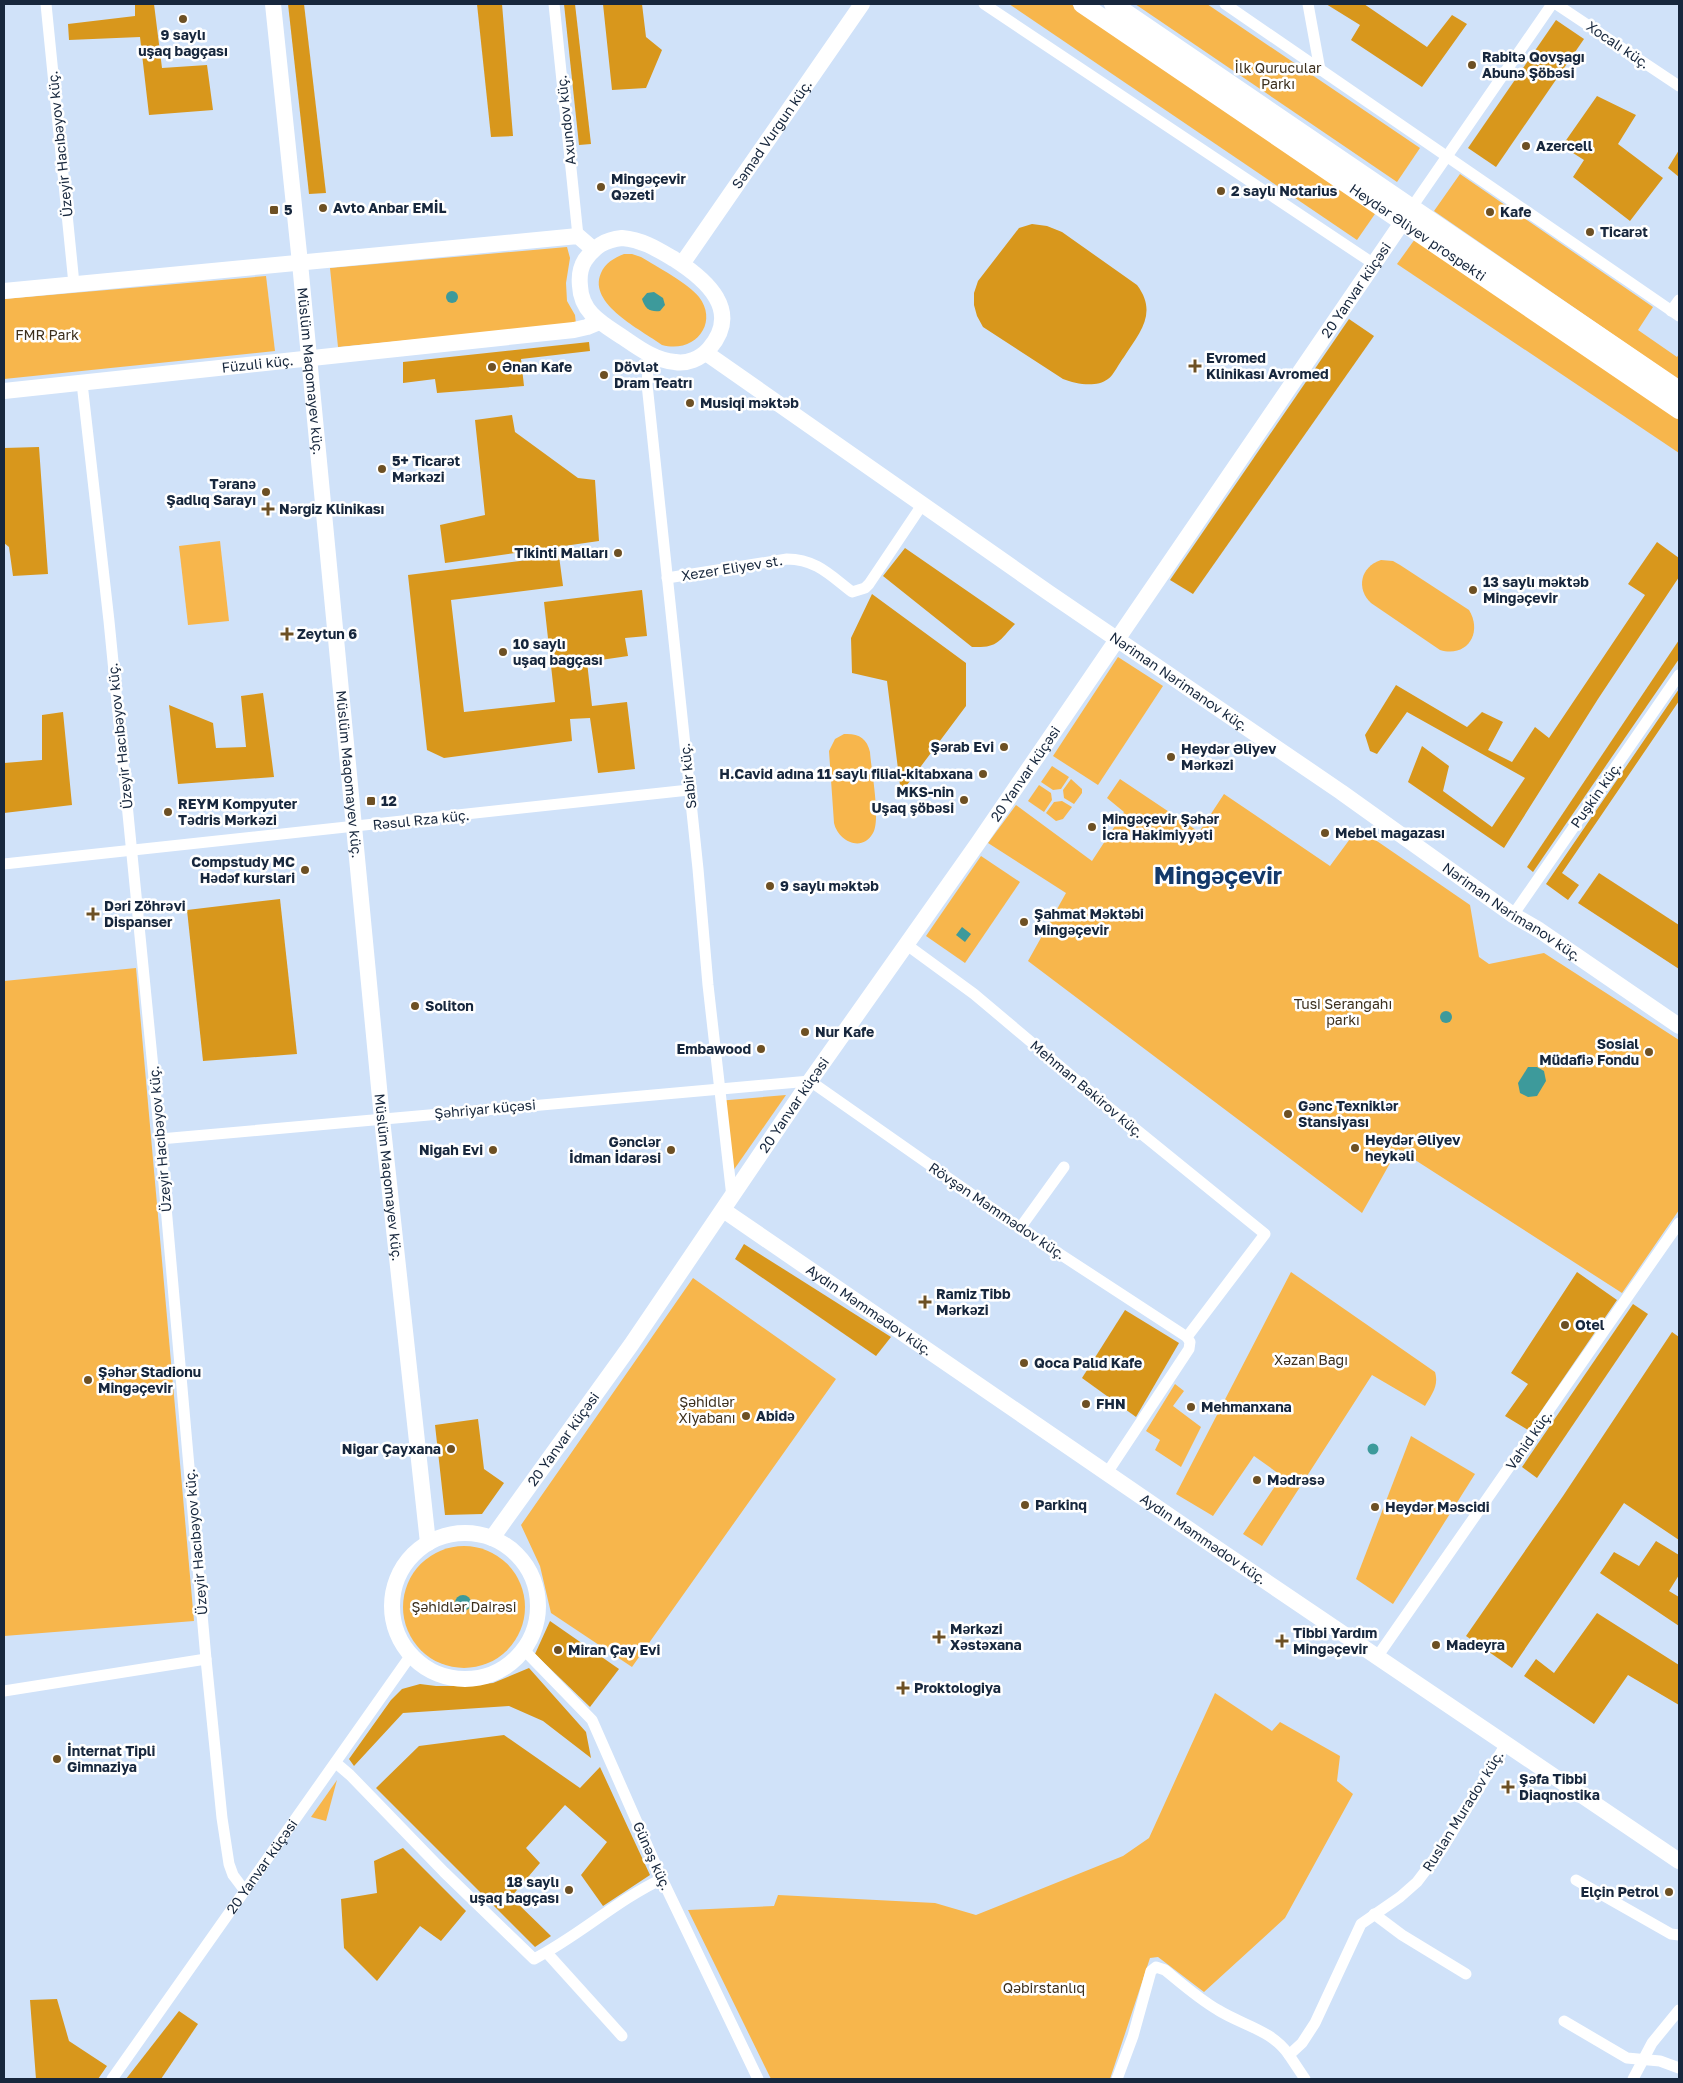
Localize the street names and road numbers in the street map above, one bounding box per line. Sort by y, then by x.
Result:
street label: Xocalı küç. [1583,17,1653,72]
street label: Üzeyir Hacıbəyov küç. [43,70,76,218]
street label: Axundov küç. [552,74,579,166]
street label: Səməd Vurğun küç. [728,76,815,192]
street label: Heydər Əliyev prospekti [1347,180,1489,284]
street label: 20 Yanvar küçəsi [1317,239,1394,341]
street label: Müslüm Maqomayev küç. [294,286,327,456]
street label: Füzuli küç. [221,351,294,376]
street label: Xezer Eliyev st. [680,551,784,584]
street label: Nəriman Nərimanov küç. [1107,628,1252,734]
street label: Üzeyir Hacıbəyov küç. [103,662,136,810]
street label: Müslüm Maqomayev küç. [333,690,366,859]
street label: 20 Yanvar küçəsi [986,723,1063,824]
street label: Sabir küç. [676,742,699,810]
street label: Puşkin küç. [1567,758,1625,831]
street label: Rəsul Rza küç. [372,806,470,833]
street label: Nəriman Nərimanov küç. [1440,859,1585,965]
street label: Mehman Bəkirov küç. [1027,1036,1147,1141]
street label: 20 Yanvar küçəsi [755,1054,832,1156]
street label: Üzeyir Hacıbəyov küç. [145,1065,174,1213]
street label: Müslüm Maqomayev küç. [372,1093,406,1262]
street label: Şəhriyar küçəsi [433,1096,536,1121]
street label: Rövşən Məmmədov küç. [926,1159,1069,1263]
street label: Aydın Məmmədov küç. [803,1261,936,1359]
street label: 20 Yanvar küçəsi [523,1388,602,1489]
street label: Vahid küç. [1502,1407,1555,1473]
street label: Üzeyir Hacıbəyov küç. [181,1468,210,1616]
street label: Aydın Məmmədov küç. [1137,1490,1270,1588]
street label: Ruslan Muradov küç. [1418,1747,1507,1874]
street label: 20 Yanvar küçəsi [222,1816,301,1917]
street label: Günəş küç. [630,1819,675,1893]

